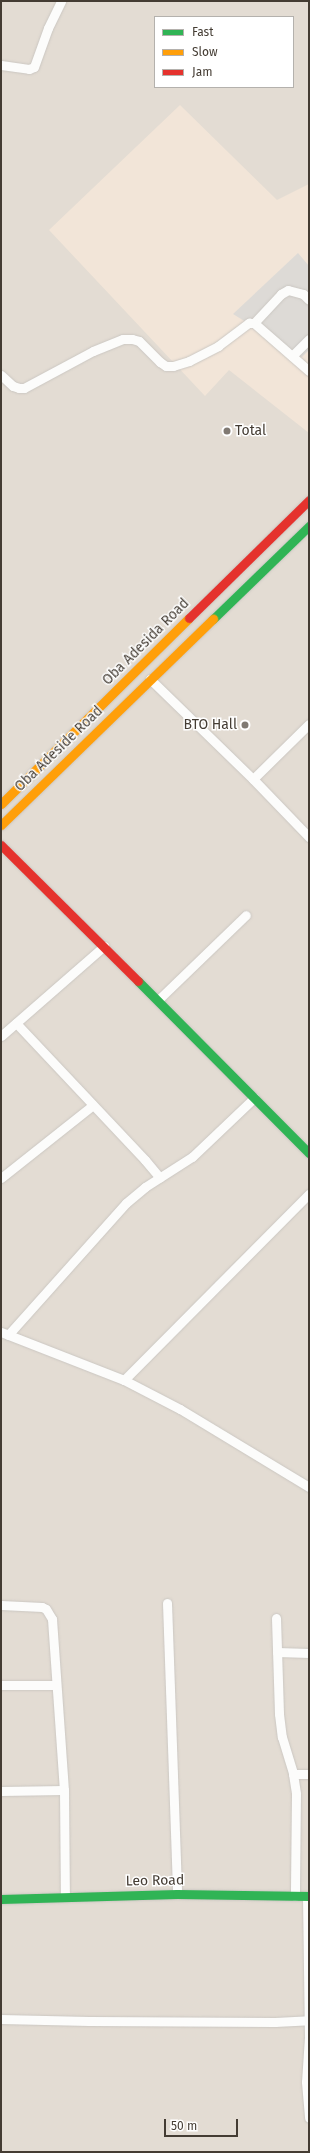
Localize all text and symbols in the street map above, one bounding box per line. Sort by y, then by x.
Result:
legend [154,16,294,88]
text: Fast [192,25,214,39]
text: Slow [192,45,218,59]
text: Jam [192,65,212,79]
place label: Total [235,423,266,439]
marker: Total [222,426,232,436]
street label: Oba Adesida Road [99,595,193,689]
street label: Oba Adeside Road [12,703,106,795]
place label: BTO Hall [183,717,237,733]
marker: BTO Hall [240,720,250,730]
street label: Leo Road [126,1872,184,1890]
scale bar [166,2111,240,2137]
text: 50 m [171,2119,197,2133]

